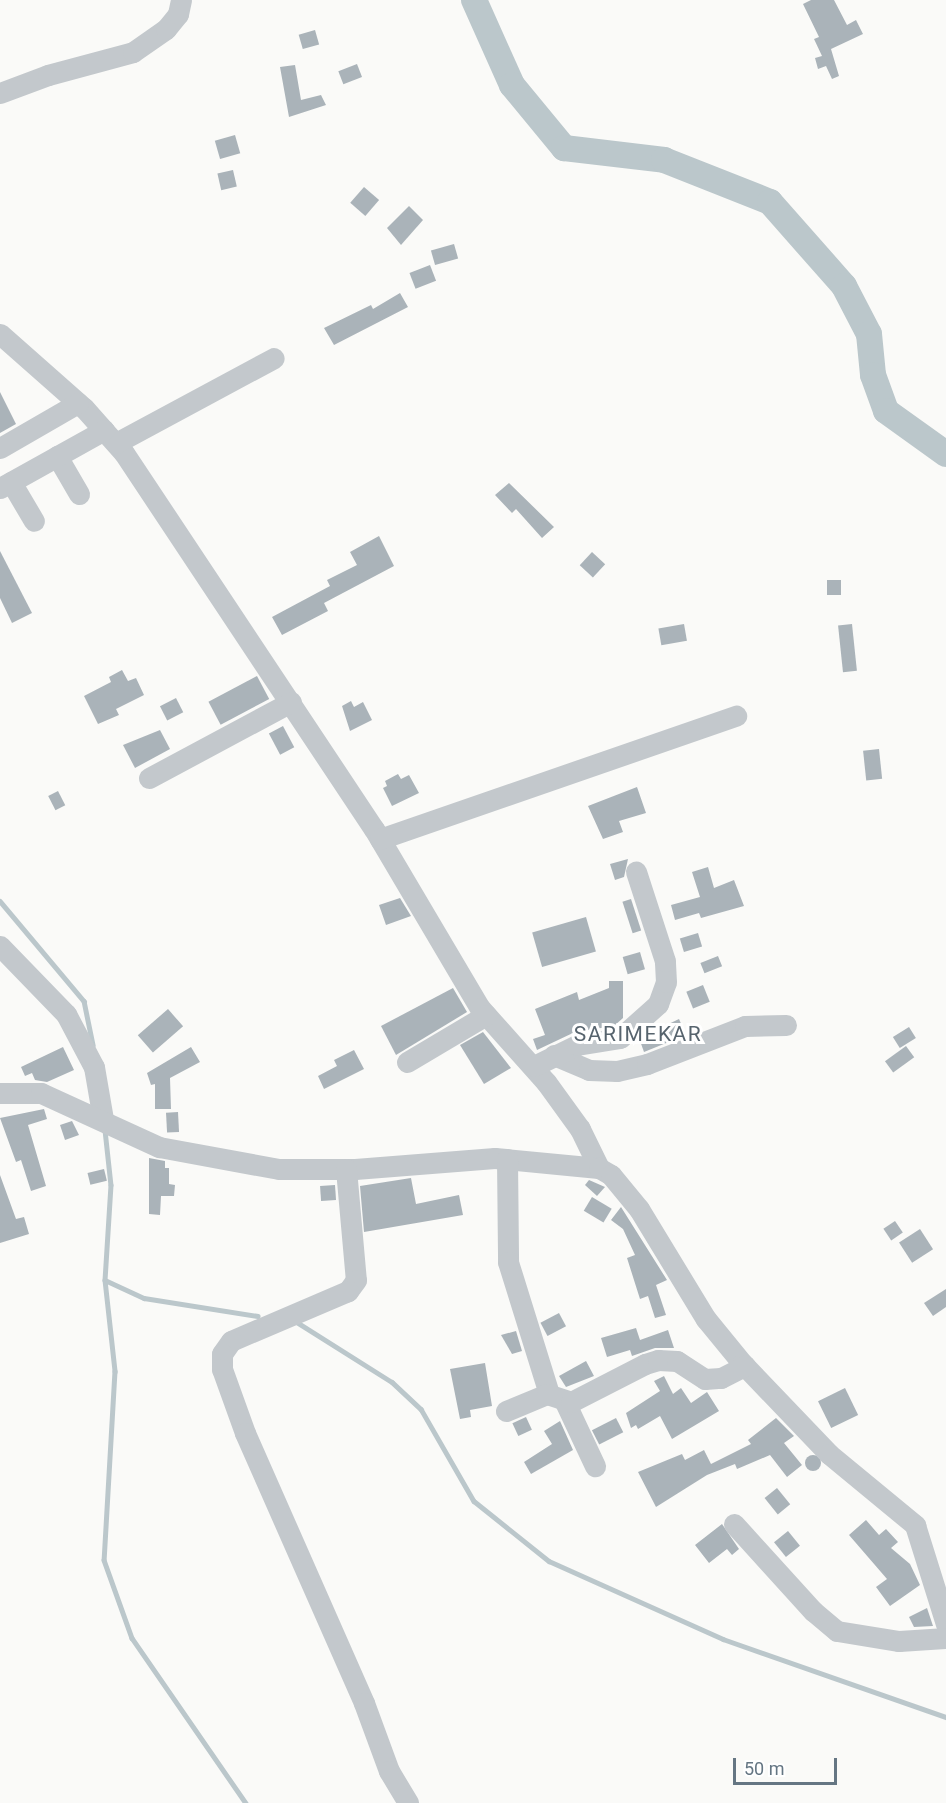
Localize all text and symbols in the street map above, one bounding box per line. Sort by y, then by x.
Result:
district label: SARIMEKAR [574,1021,702,1047]
scale bar [736,1746,840,1784]
text: 50 m [744,1758,784,1779]

